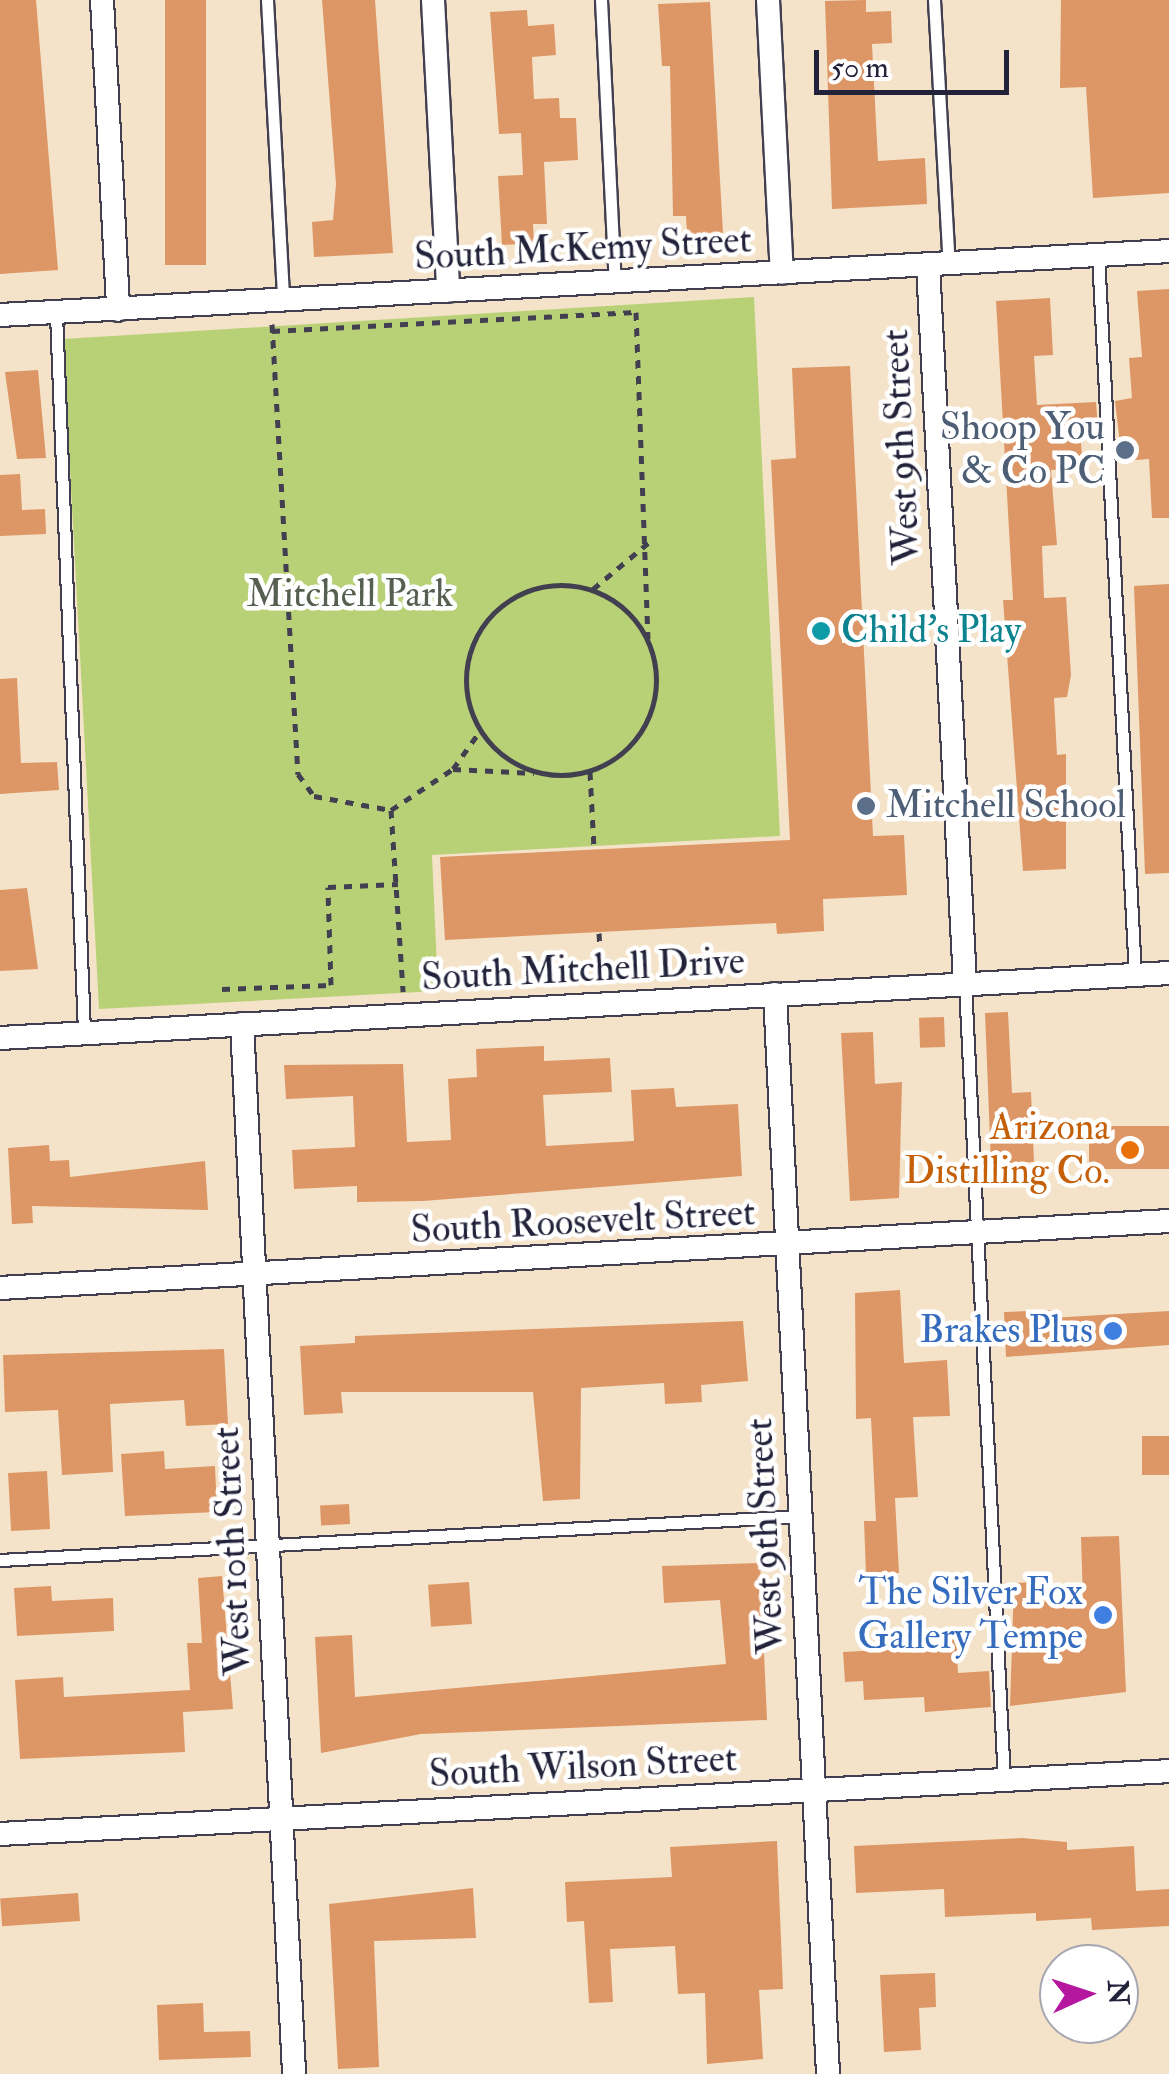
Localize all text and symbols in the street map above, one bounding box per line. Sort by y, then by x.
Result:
scale bar [819,30,1014,92]
text: 50 m [831,49,889,86]
street label: South McKemy Street [413,217,753,281]
street label: West 9th Street [873,328,931,566]
place label: Shoop You & Co PC [940,405,1105,494]
marker: Shoop You & Co PC [1114,439,1136,461]
park label: Mitchell Park [247,572,453,618]
place label: Child's Play [841,608,1021,654]
marker: Child's Play [810,620,832,642]
place label: Mitchell School [886,783,1126,829]
marker: Mitchell School [855,795,877,817]
street label: South Mitchell Drive [420,939,746,1001]
place label: Arizona Distilling Co. [904,1105,1110,1194]
marker: Arizona Distilling Co. [1119,1139,1141,1161]
street label: South Roosevelt Street [410,1190,756,1254]
place label: Brakes Plus [919,1308,1093,1354]
marker: Brakes Plus [1102,1320,1124,1342]
street label: West 9th Street [737,1417,795,1655]
street label: West 10th Street [204,1425,262,1677]
place label: The Silver Fox Gallery Tempe [858,1570,1083,1660]
marker: The Silver Fox Gallery Tempe [1092,1604,1114,1626]
street label: South Wilson Street [428,1736,738,1798]
north arrow [1039,1944,1139,2044]
text: N [1099,1979,1136,2006]

